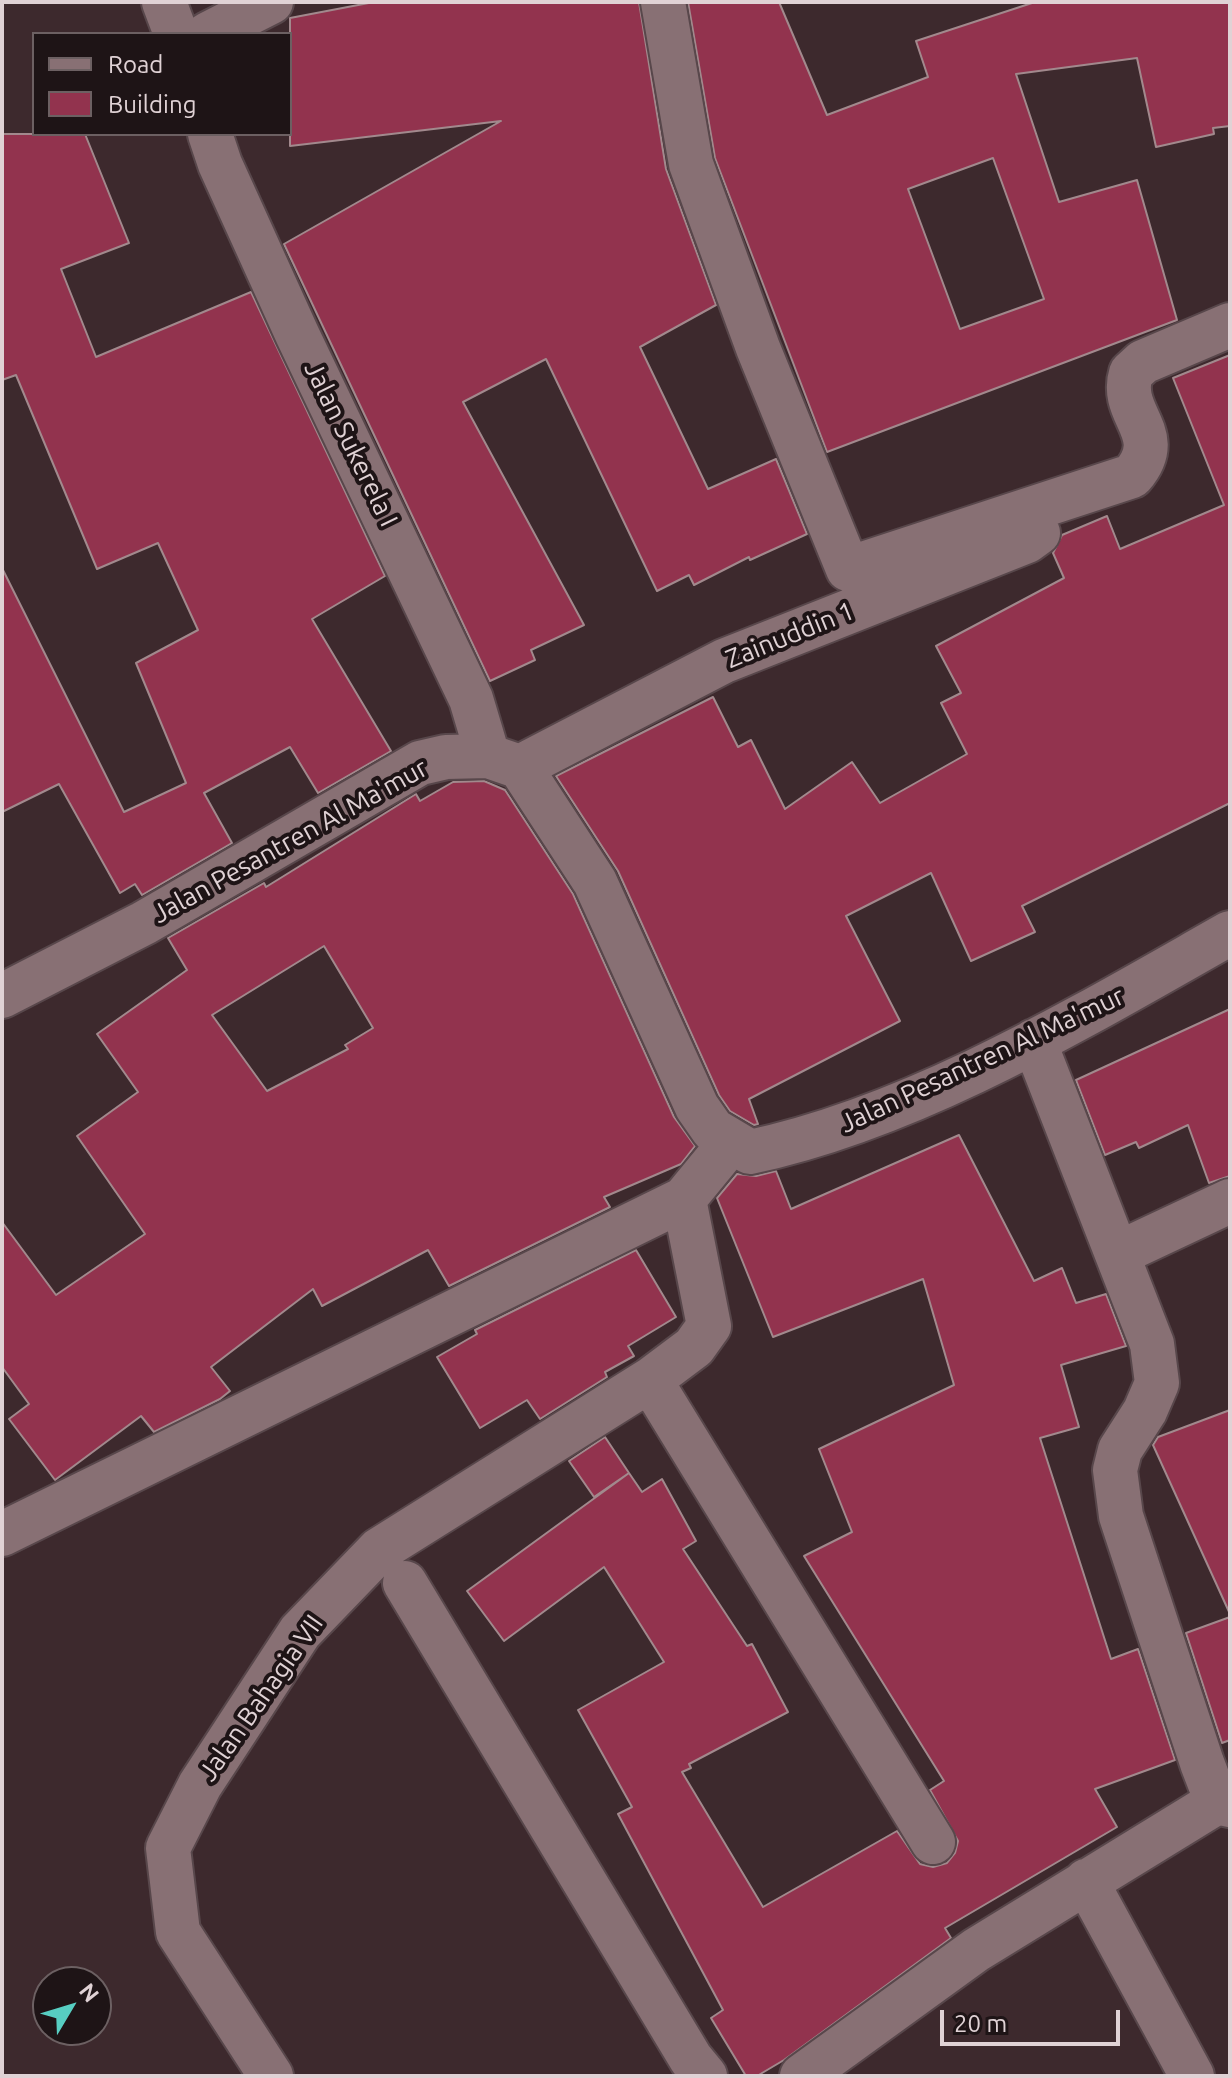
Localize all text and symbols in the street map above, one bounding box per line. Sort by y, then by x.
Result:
legend [32,32,292,136]
text: Road [108,51,163,78]
text: Building [108,91,196,118]
street label: Jalan Sukerela I [298,356,404,532]
street label: Zainuddin 1 [721,595,859,675]
street label: Jalan Pesantren Al Ma'mur [147,752,433,930]
street label: Jalan Pesantren Al Ma'mur [835,980,1129,1140]
street label: Jalan Bahagia VII [192,1609,330,1787]
north arrow [32,1966,112,2046]
text: N [75,1978,105,2006]
scale bar [944,1994,1124,2044]
text: 20 m [954,2010,1007,2037]

